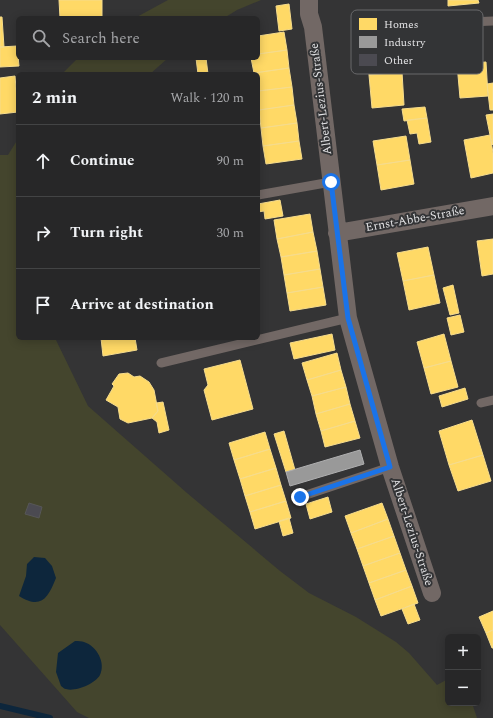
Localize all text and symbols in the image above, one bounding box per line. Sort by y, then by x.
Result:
legend [351,10,483,74]
search box [16,16,260,60]
text: Homes [384,16,418,33]
icon: search [30,27,52,49]
text: Search here [62,27,140,50]
text: Industry [384,34,426,51]
street label: Albert-Lezius-Straße [305,42,337,156]
text: Other [384,52,413,69]
text: 2 min [32,85,77,111]
text: Walk · 120 m [170,88,244,108]
text: Continue [70,149,135,172]
icon: ahead [32,150,54,172]
text: 90 m [217,151,244,171]
route start [322,173,340,191]
street label: Ernst-Abbe-Straße [364,201,466,237]
text: Turn right [70,221,143,244]
icon: right [32,222,54,244]
text: 30 m [217,223,244,243]
text: Arrive at destination [70,293,214,316]
icon: arrive [32,294,54,316]
street label: Albert-Lezius-Straße [386,476,438,589]
route end [291,488,309,506]
map controls [445,634,481,706]
button: + [445,634,481,670]
button: − [445,670,481,706]

